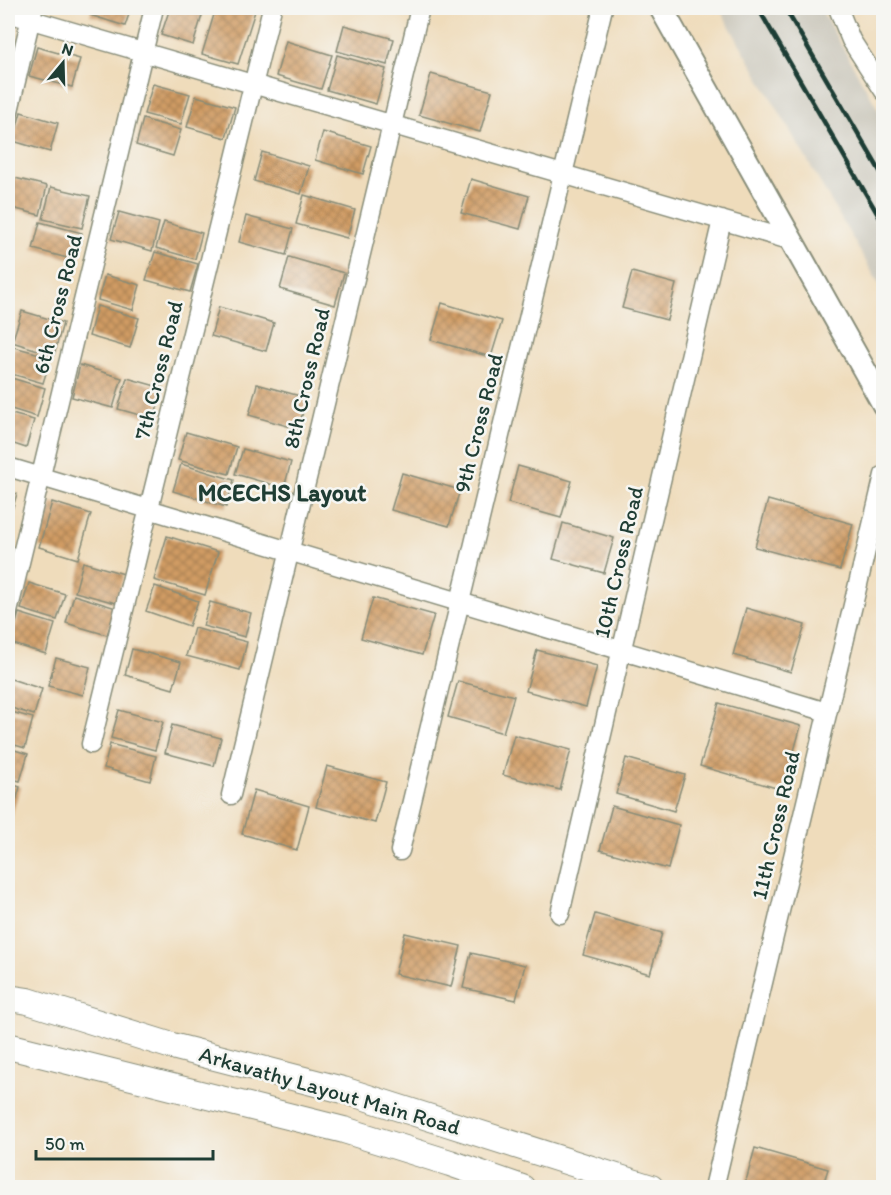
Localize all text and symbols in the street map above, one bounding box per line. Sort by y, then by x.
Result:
north arrow [33,33,93,93]
text: N [60,39,76,60]
street label: 6th Cross Road [27,231,88,377]
street label: 7th Cross Road [128,298,189,442]
street label: 8th Cross Road [277,305,336,451]
street label: 9th Cross Road [448,351,509,496]
district label: MCECHS Layout [198,478,366,508]
street label: 10th Cross Road [588,483,649,641]
street label: 11th Cross Road [745,748,806,902]
street label: Arkavathy Layout Main Road [196,1040,464,1141]
scale bar [36,1123,213,1161]
text: 50 m [45,1133,85,1155]

